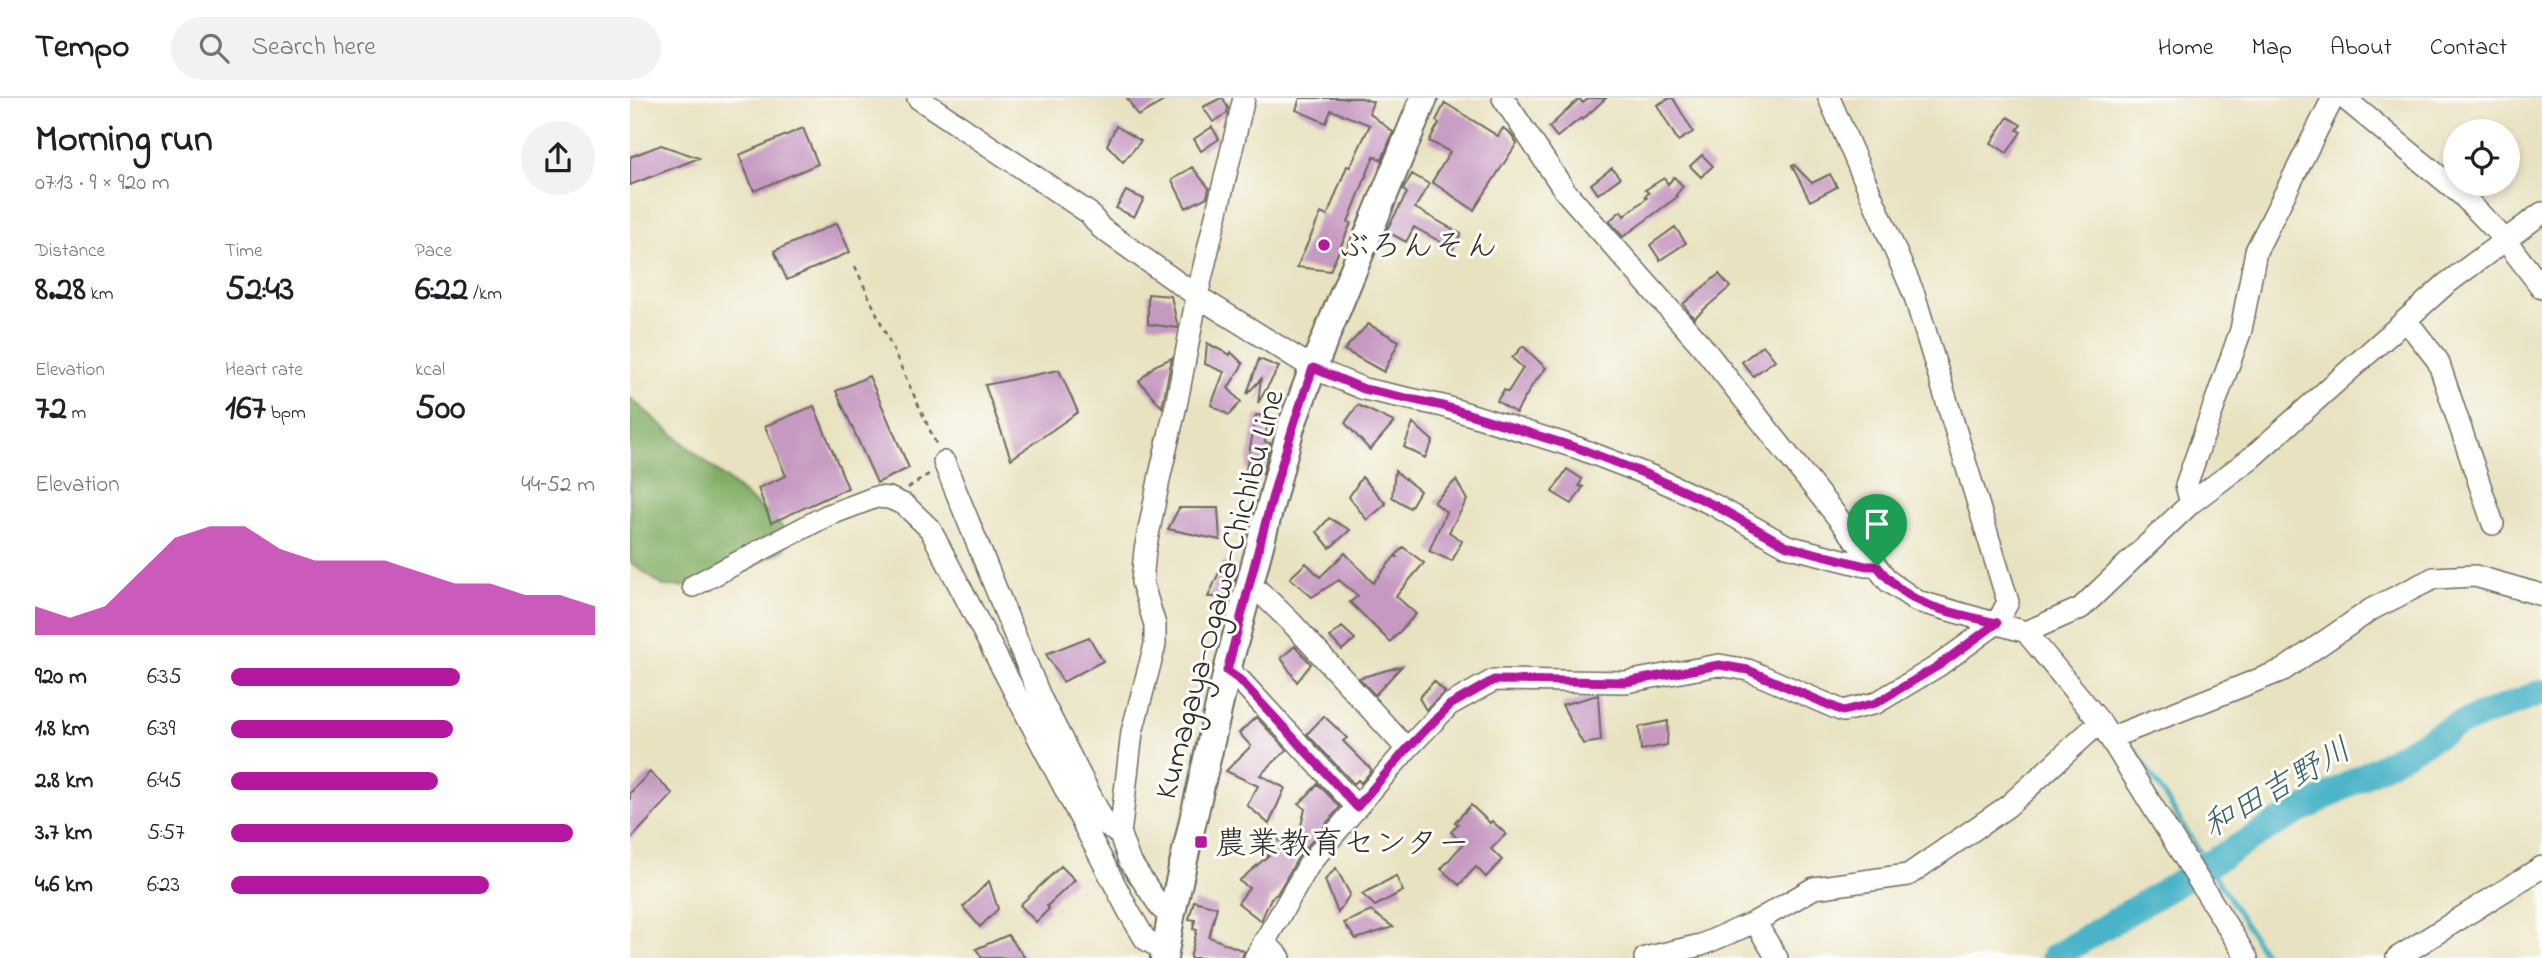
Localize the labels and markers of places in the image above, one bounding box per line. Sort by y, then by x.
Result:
place label: ぶろんそん [1338,225,1498,272]
marker: ぶろんそん [1316,237,1332,253]
pin [1847,494,1907,566]
place label: 農業教育センター [1215,822,1470,869]
marker: 農業教育センター [1193,834,1209,850]

